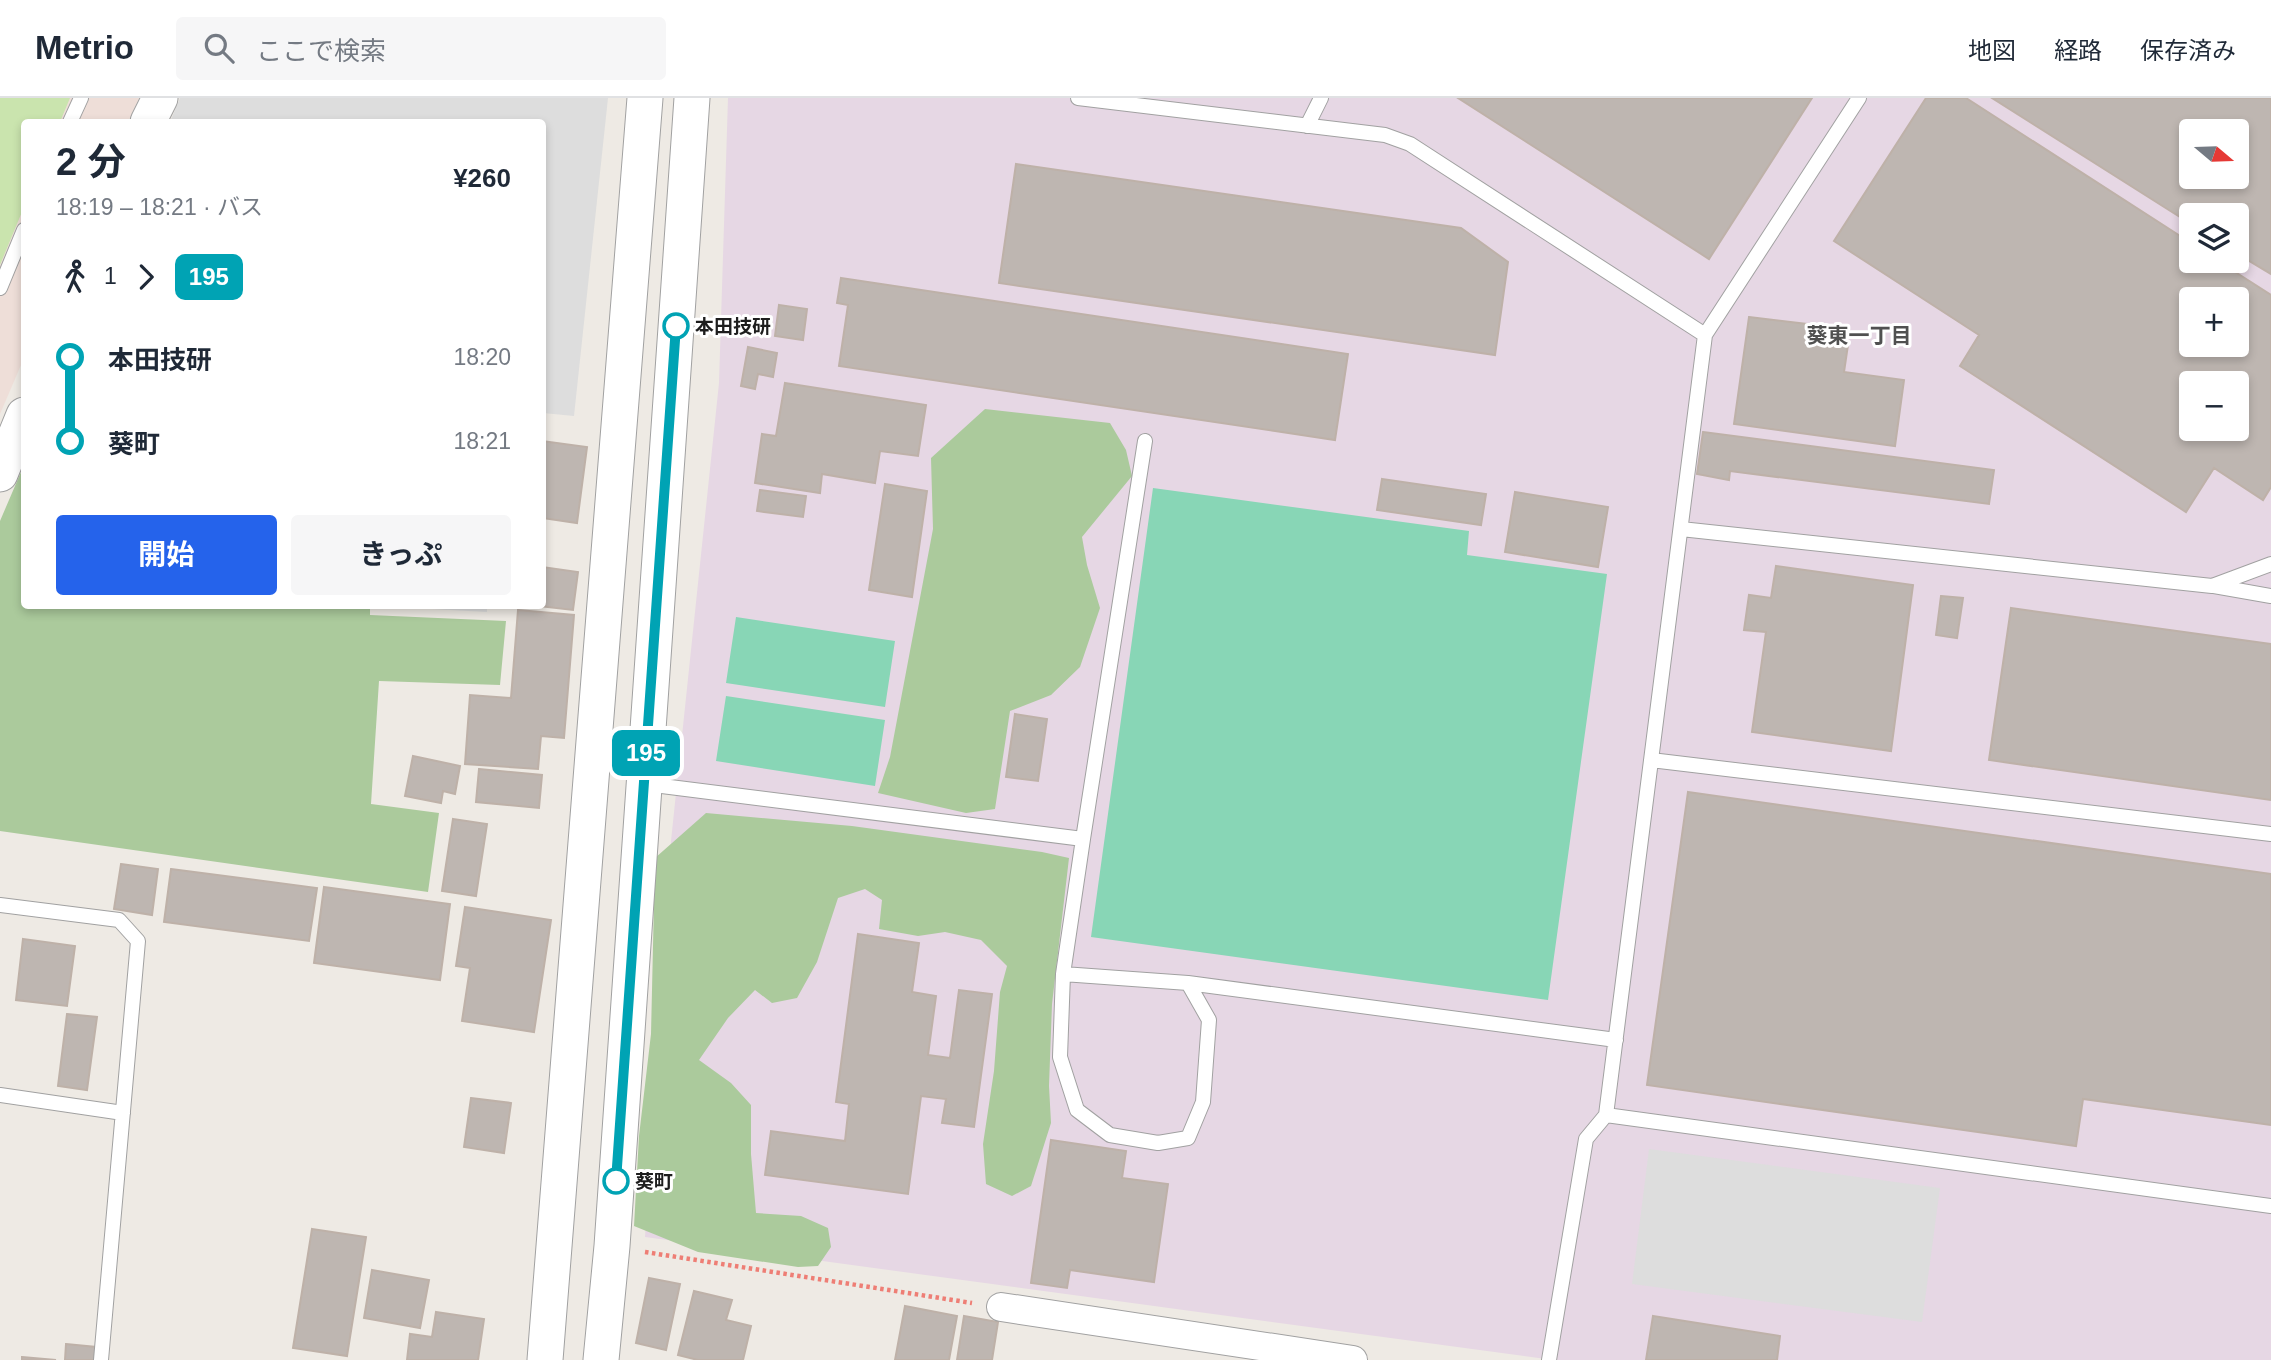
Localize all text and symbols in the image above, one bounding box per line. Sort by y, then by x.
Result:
search box [176,17,666,80]
text: Metrio [35,29,134,66]
icon: search [200,29,238,67]
text: ここで検索 [256,36,386,66]
text: 地図 [1968,37,2016,64]
text: 経路 [2054,37,2102,64]
text: 保存済み [2140,37,2236,64]
north arrow [2179,119,2249,189]
map controls [2179,119,2249,441]
text: 2 分 [56,141,126,183]
text: ¥260 [453,163,511,193]
text: 18:19 – 18:21 · バス [56,194,263,220]
button: layers [2179,203,2249,273]
icon: walk [56,258,94,296]
icon: forward [127,258,165,296]
text: 1 [104,263,117,289]
text: 195 [189,263,229,290]
button: + [2179,287,2249,357]
marker: 本田技研 [663,313,689,339]
place label: 本田技研 [695,316,771,337]
district label: 葵東一丁目 [1807,324,1912,347]
text: 18:20 [453,344,511,370]
text: 本田技研 [108,345,212,375]
button: − [2179,371,2249,441]
text: 18:21 [453,428,511,454]
text: 葵町 [108,429,160,459]
button: 開始 [56,515,277,595]
button: きっぷ [291,515,511,595]
line badge: 195 [606,730,686,776]
text: 195 [626,739,666,766]
marker: 葵町 [603,1168,629,1194]
place label: 葵町 [635,1171,673,1192]

